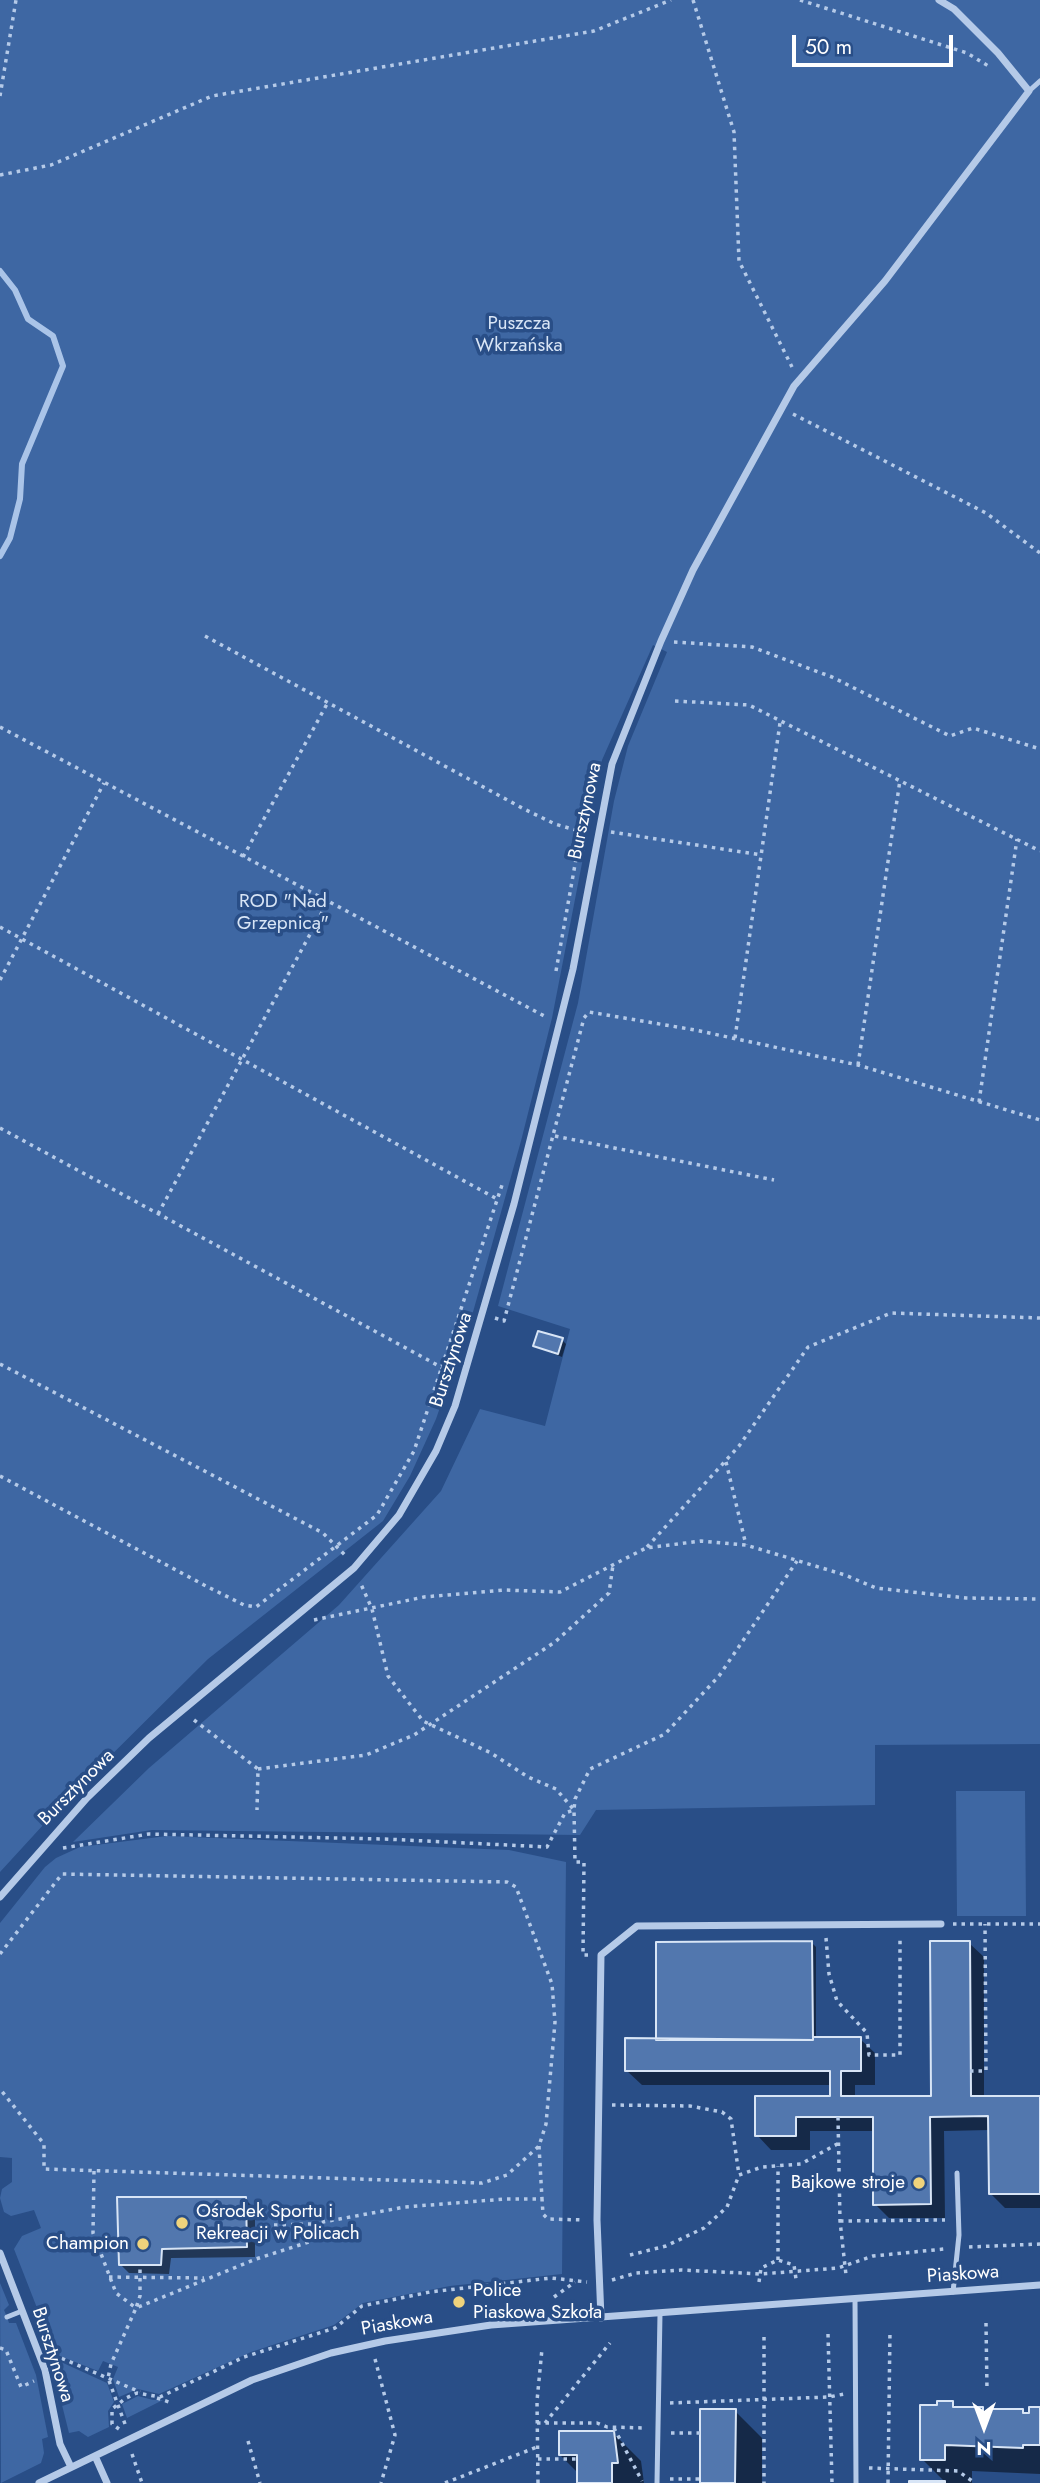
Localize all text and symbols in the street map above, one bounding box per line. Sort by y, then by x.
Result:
scale bar [795,21,956,65]
text: 50 m [805,32,852,62]
park label: Puszcza Wkrzańska [475,313,563,357]
street label: Bursztynowa [565,760,607,862]
park label: ROD "Nad Grzepnicą" [237,891,329,935]
street label: Bursztynowa [426,1310,478,1410]
street label: Bursztynowa [34,1745,120,1831]
place label: Bajkowe stroje [791,2172,905,2194]
marker: Bajkowe stroje [911,2175,927,2191]
place label: Ośrodek Sportu i Rekreacji w Policach [196,2201,360,2245]
marker: Ośrodek Sportu i Rekreacji w Policach [174,2215,190,2231]
place label: Champion [46,2233,129,2255]
marker: Champion [135,2236,151,2252]
street label: Piaskowa [926,2261,1000,2289]
place label: Police Piaskowa Szkoła [473,2280,602,2324]
marker: Police Piaskowa Szkoła [451,2294,467,2310]
street label: Bursztynowa [26,2305,78,2405]
street label: Piaskowa [359,2306,435,2342]
north arrow [949,2392,1019,2462]
text: N [976,2435,992,2462]

